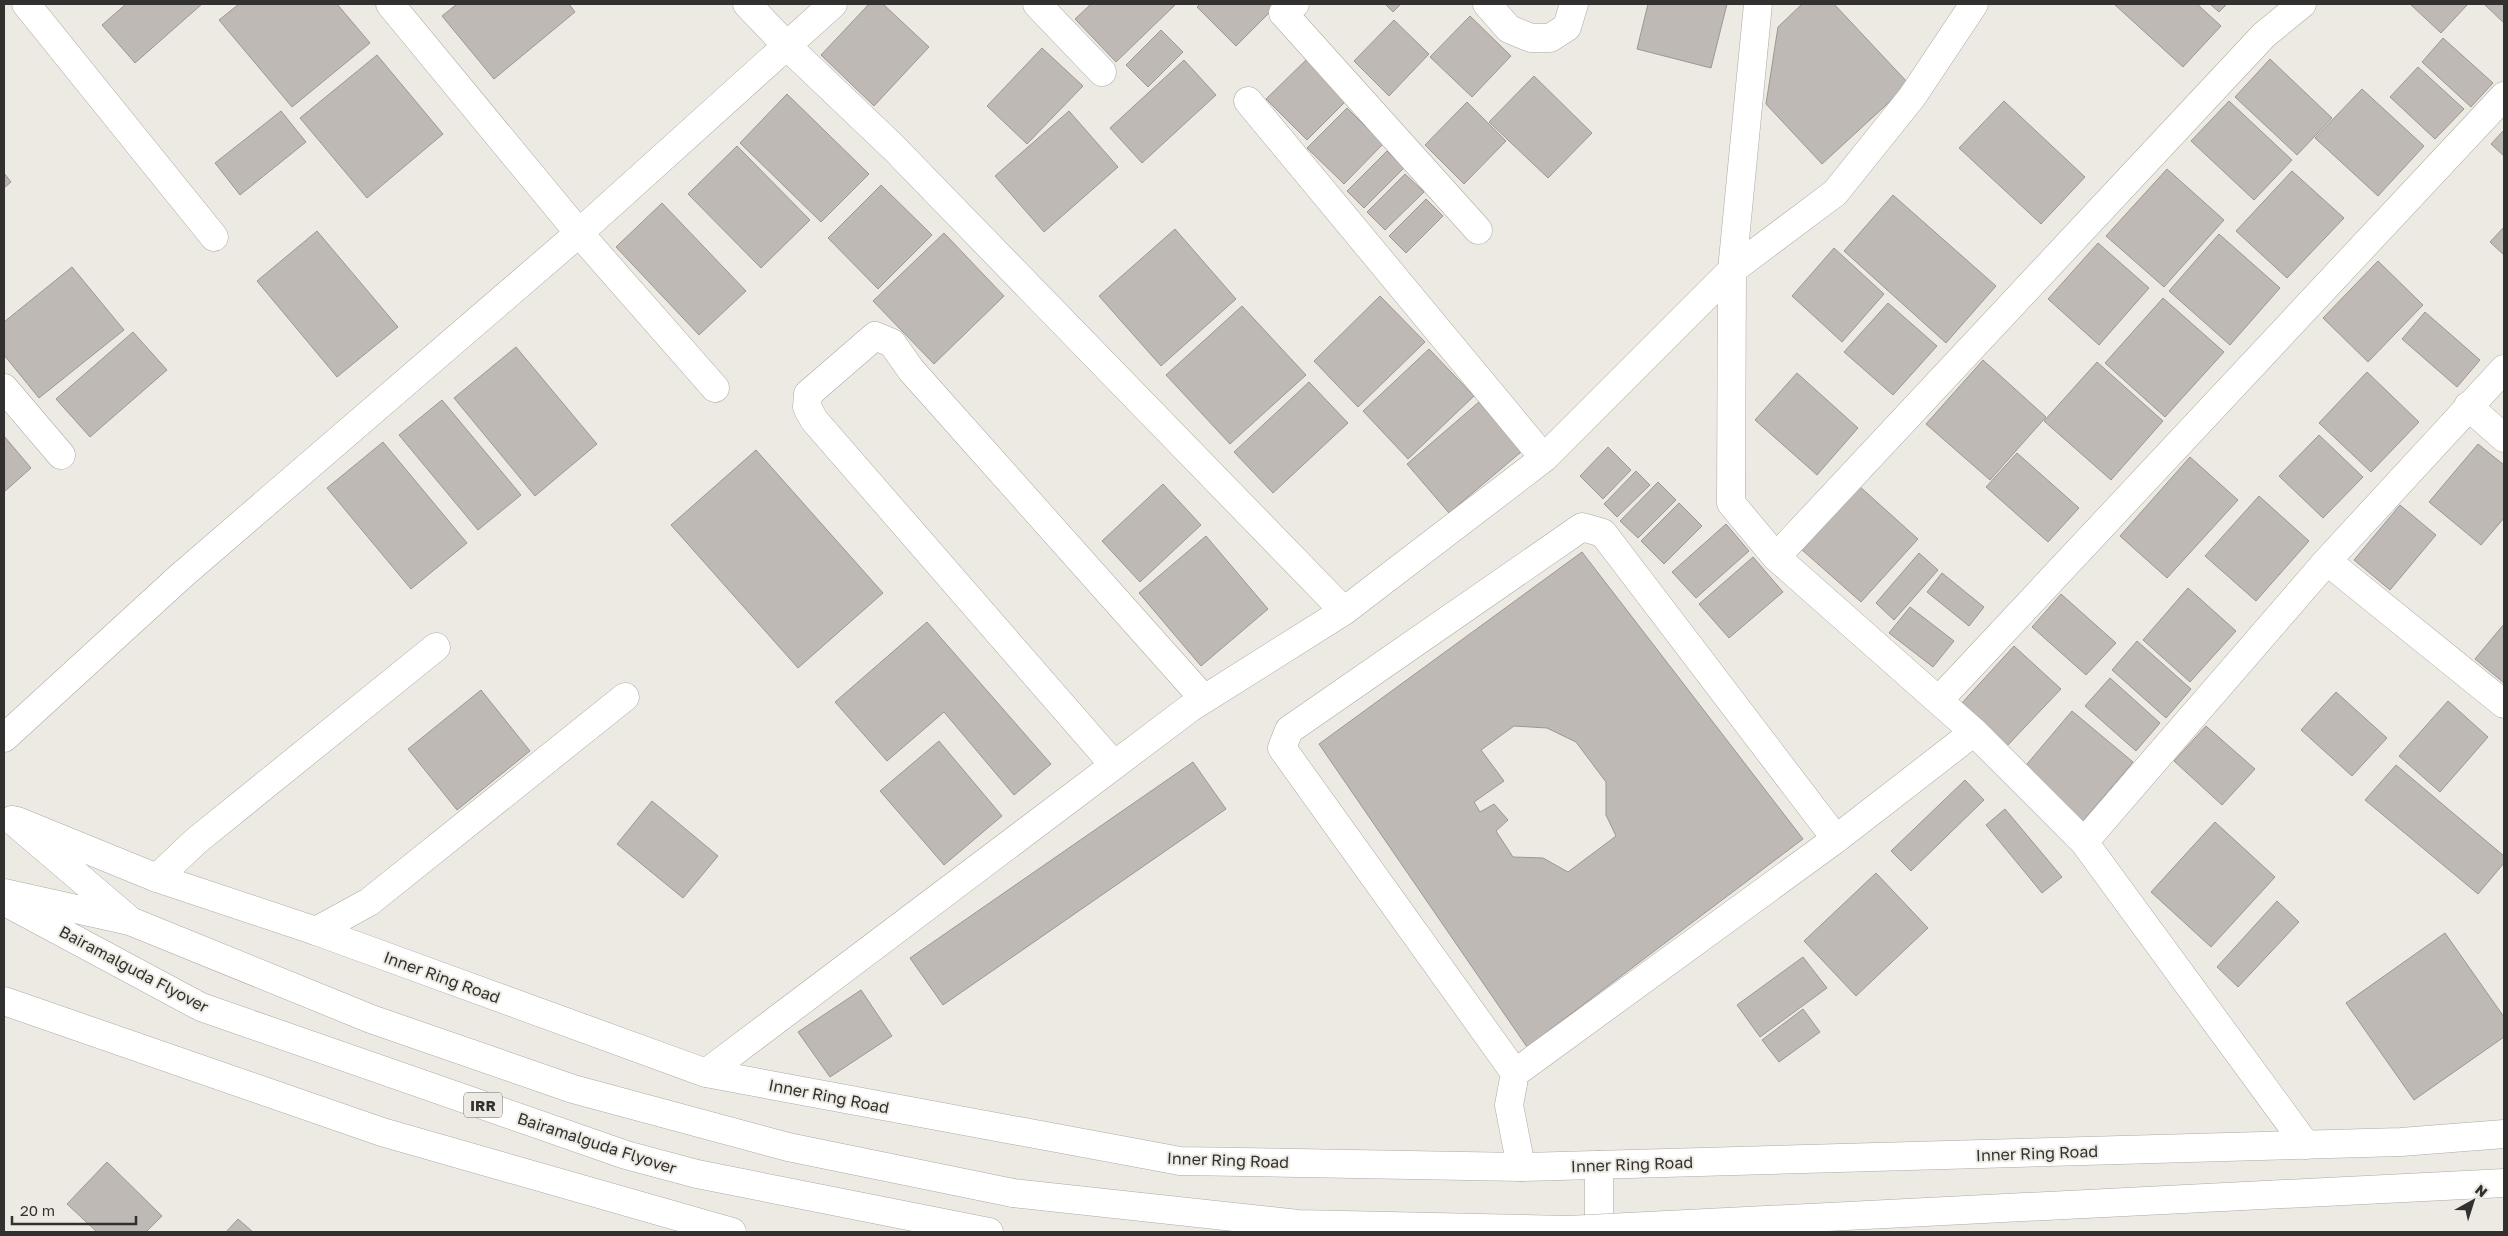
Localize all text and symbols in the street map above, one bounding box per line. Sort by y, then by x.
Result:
street label: Bairamalguda Flyover [56,921,212,1017]
street label: Inner Ring Road [381,947,503,1007]
street label: Inner Ring Road [767,1075,891,1117]
road number: IRR [464,1092,502,1118]
street label: Bairamalguda Flyover [515,1108,679,1178]
street label: Inner Ring Road [1976,1141,2098,1165]
street label: Inner Ring Road [1167,1148,1289,1172]
street label: Inner Ring Road [1571,1152,1693,1176]
north arrow [2448,1176,2498,1226]
text: N [2472,1181,2491,1200]
scale bar [12,1194,136,1226]
text: 20 m [20,1201,55,1219]

